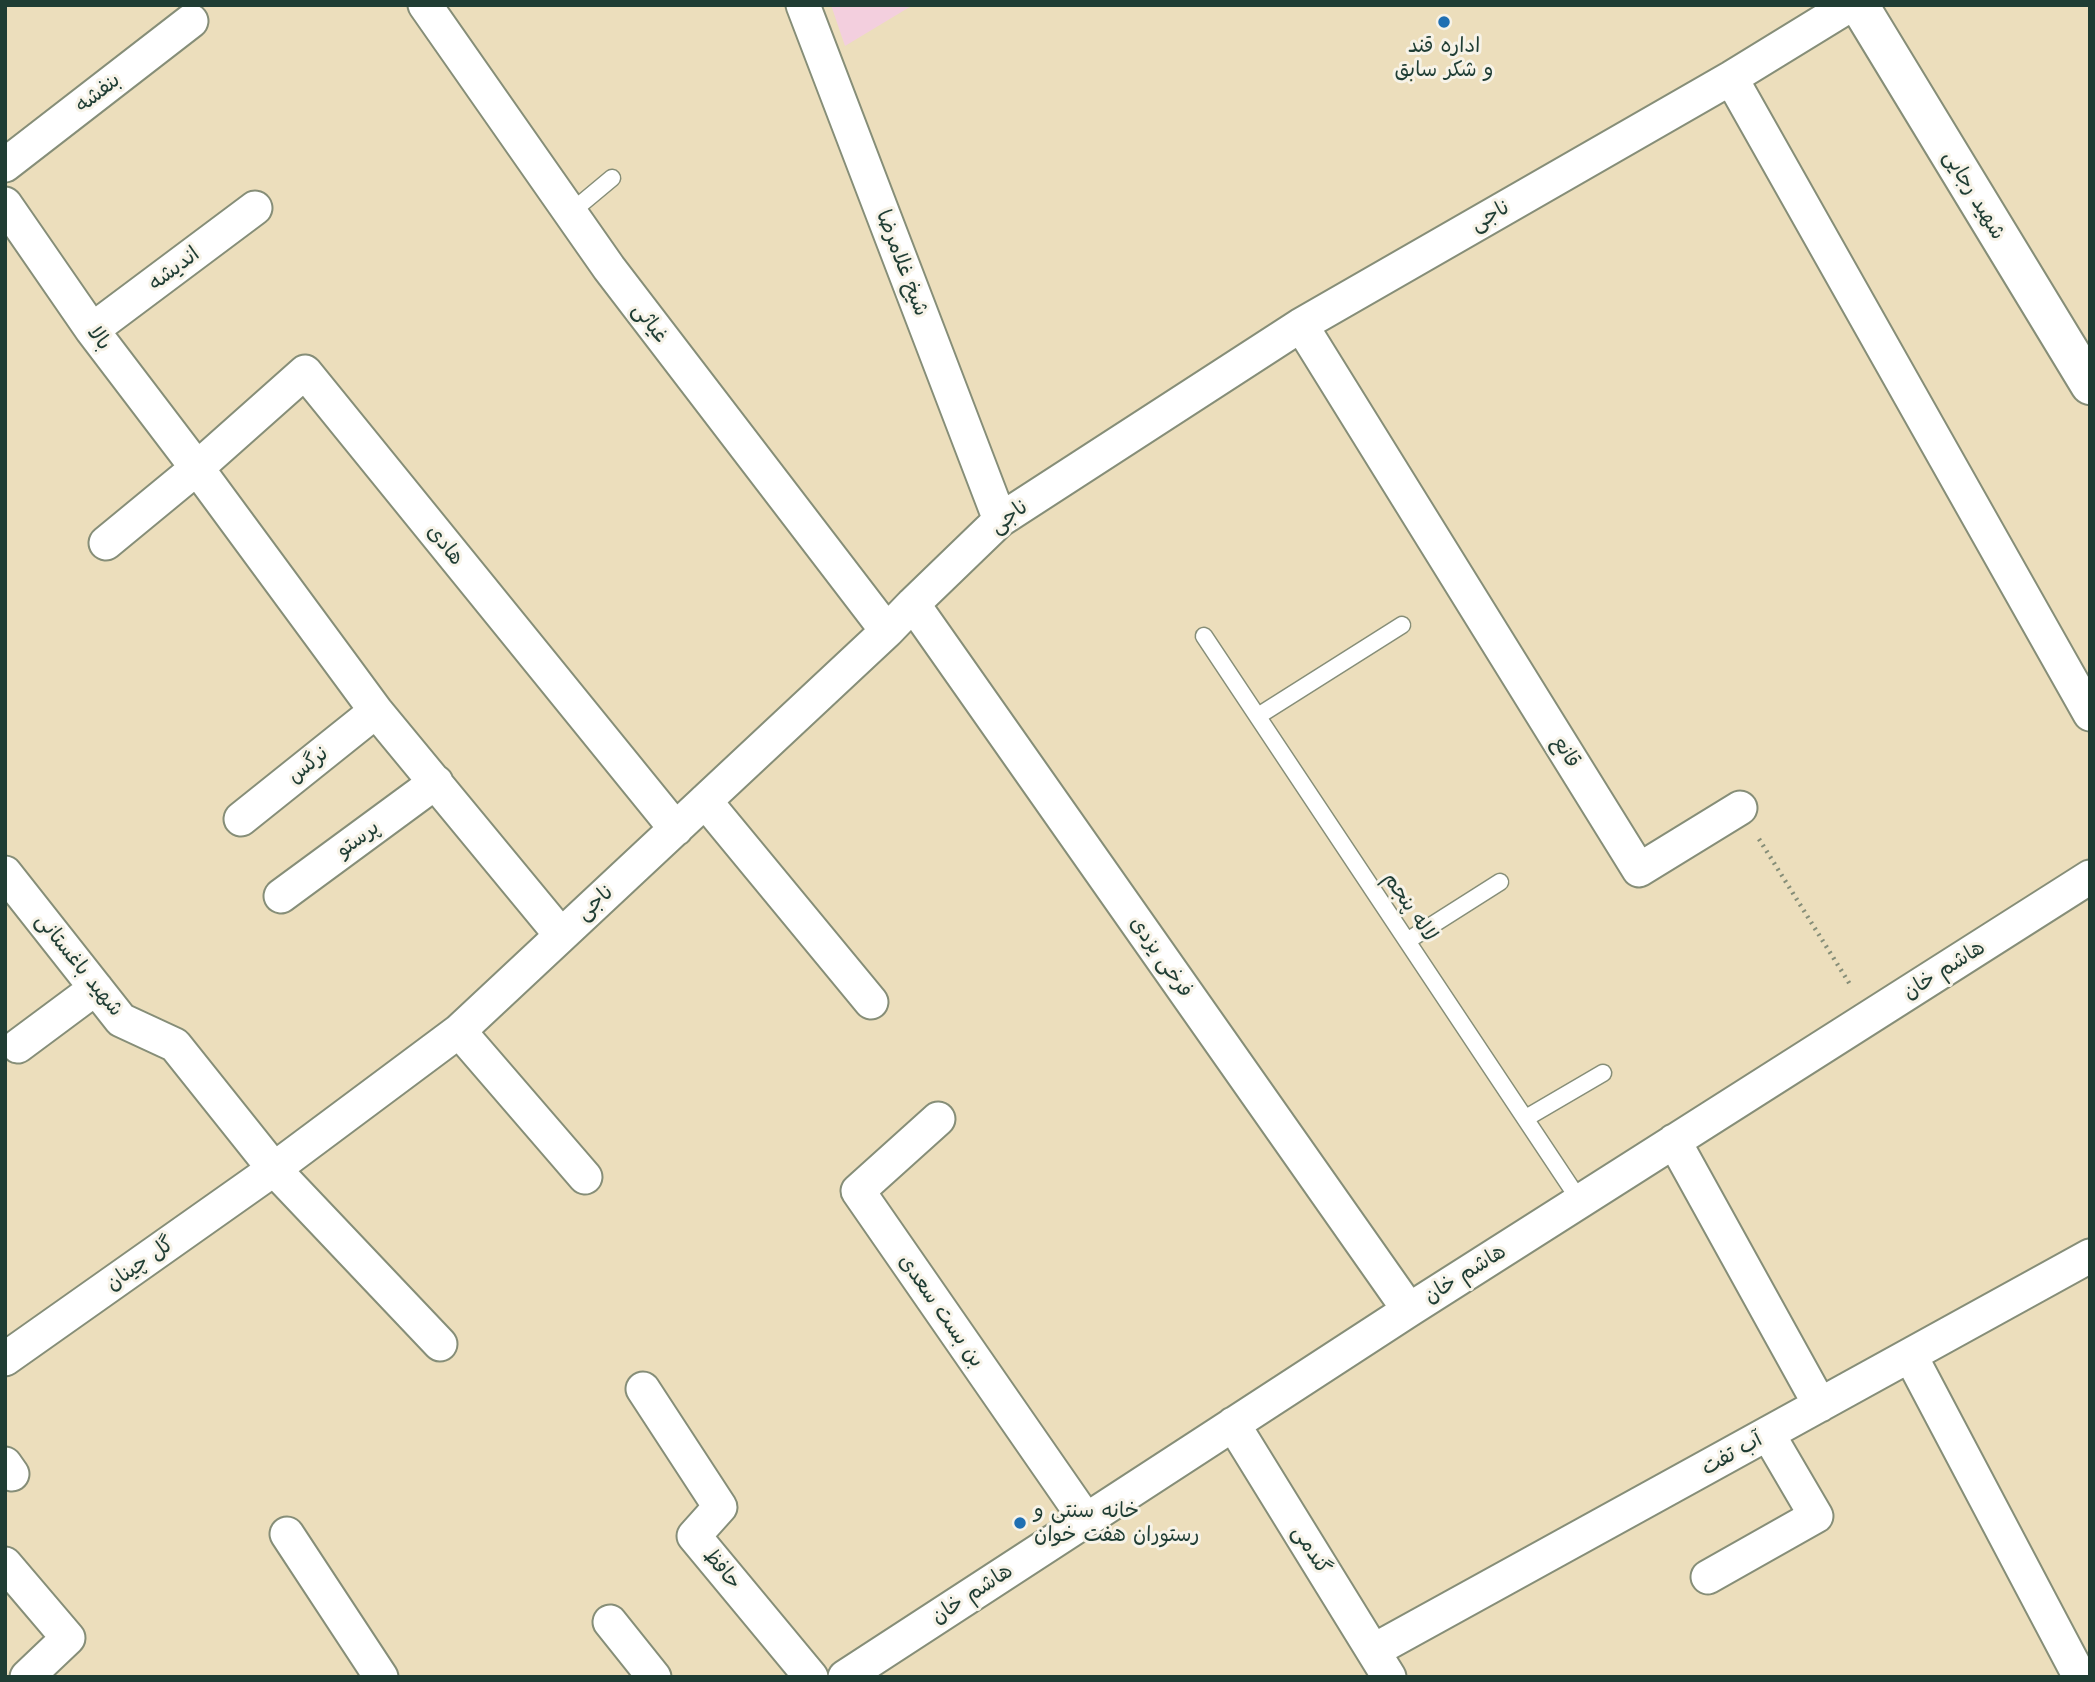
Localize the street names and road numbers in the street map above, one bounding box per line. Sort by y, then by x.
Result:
street label: بنفشه [71,68,125,118]
street label: شهید رجایی [1937,146,2011,244]
street label: ناجی [1466,195,1514,237]
street label: شیخ غلامرضا [870,206,934,320]
street label: اندیشه [143,242,205,296]
street label: غیاثی [627,298,673,348]
street label: بالا [82,321,116,355]
street label: ناجی [985,495,1033,539]
street label: هادی [421,519,469,571]
street label: قانع [1547,731,1585,773]
street label: نرگس [283,741,333,789]
street label: پرستو [332,815,384,863]
street label: لاله پنجم [1378,867,1442,947]
street label: ناجی [571,880,619,926]
street label: شهید باغستانی [30,908,128,1022]
street label: فرخی یزدی [1124,912,1198,1002]
street label: هاشم خان [1898,935,1990,1005]
street label: گل چینان [101,1231,179,1297]
street label: هاشم خان [1419,1239,1511,1309]
street label: بن بست سعدی [893,1250,989,1372]
street label: آب تفت [1697,1427,1767,1481]
street label: گندمی [1286,1521,1336,1579]
street label: حافظ [698,1543,746,1595]
street label: هاشم خان [927,1558,1017,1630]

